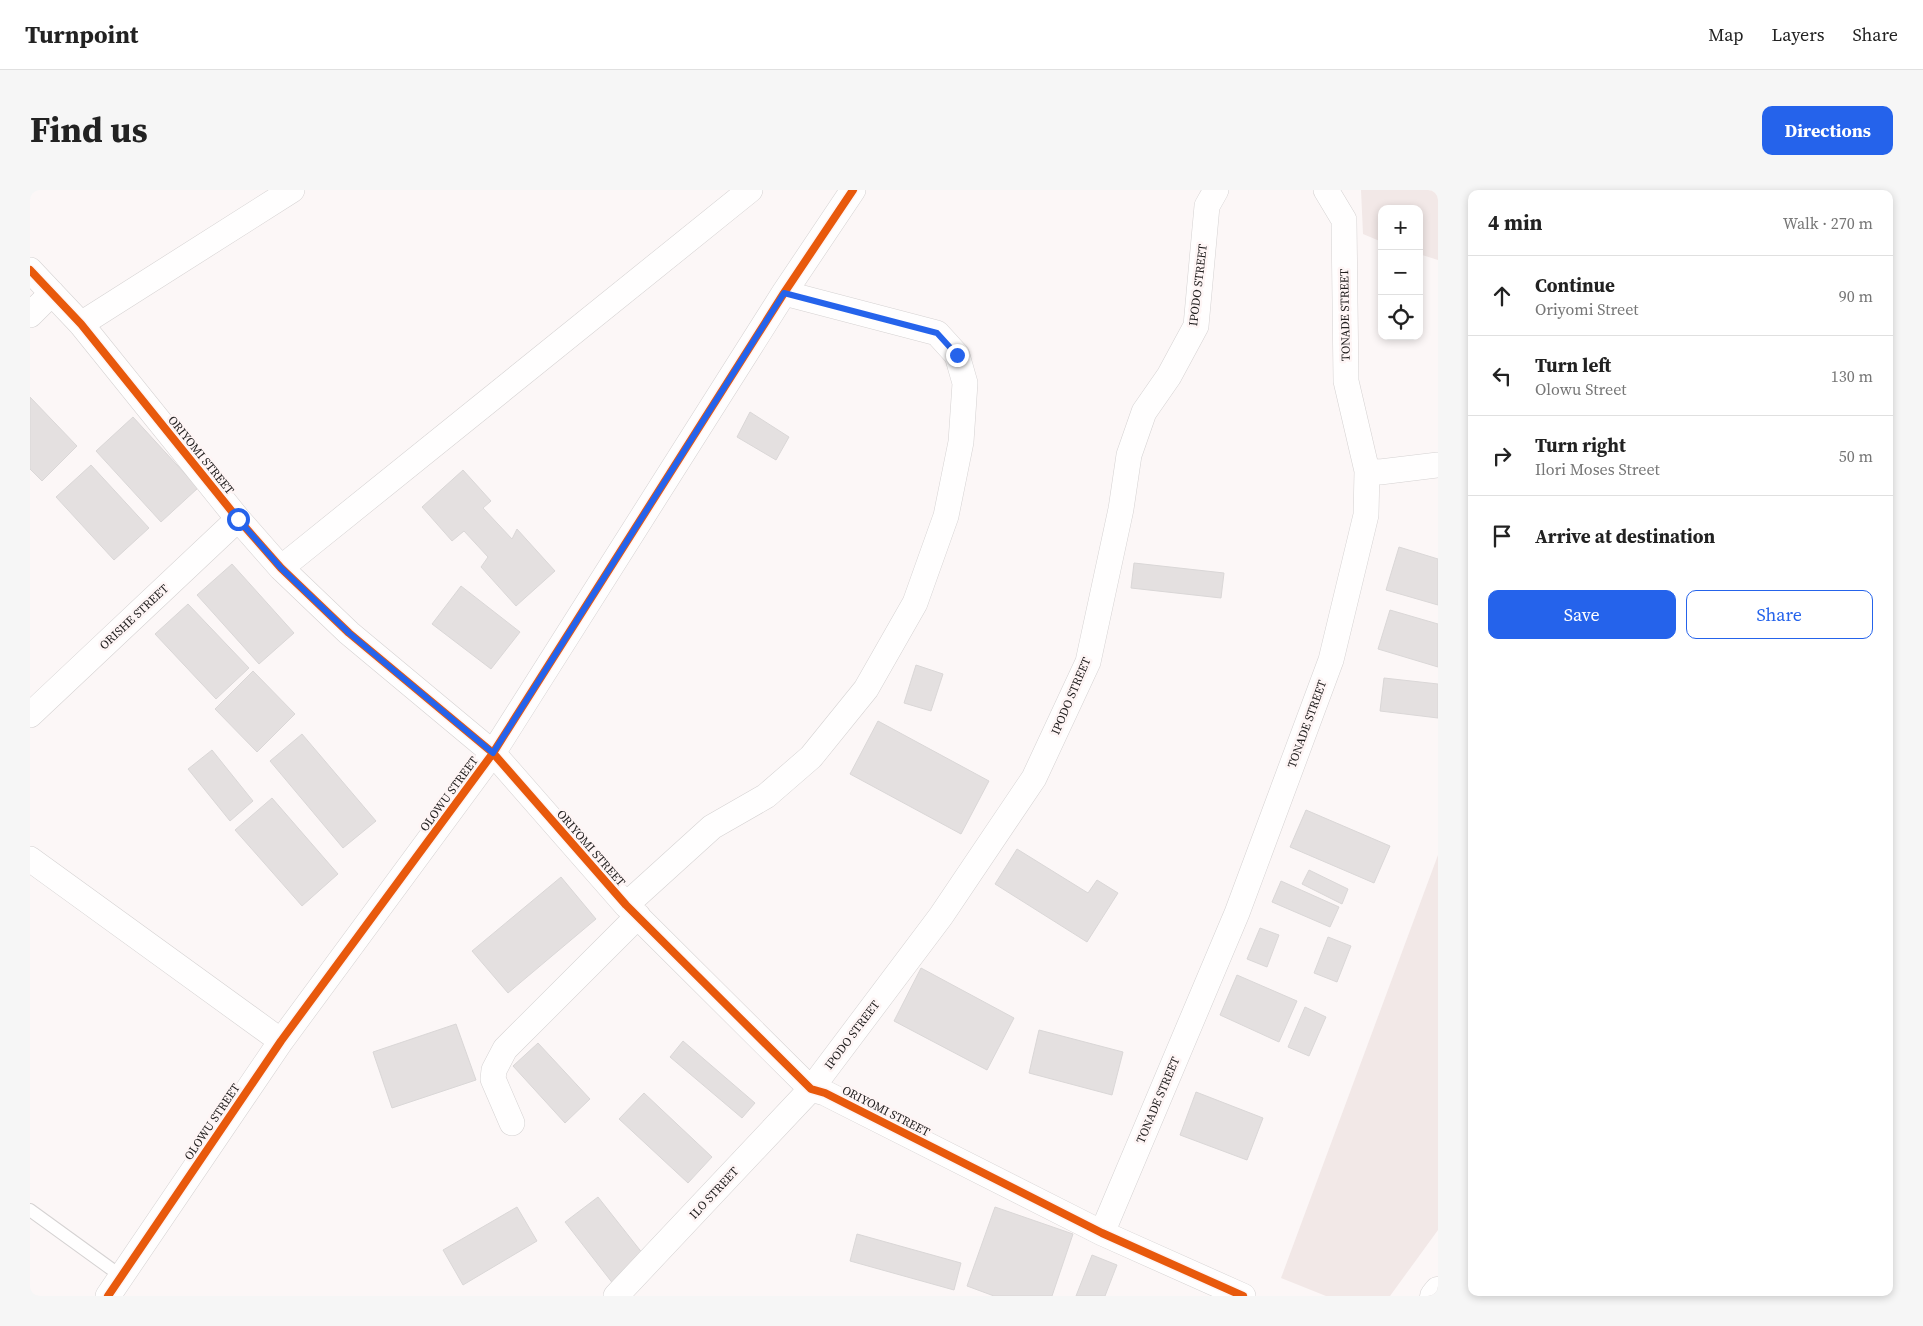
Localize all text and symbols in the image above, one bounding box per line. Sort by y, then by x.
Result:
text: Turnpoint [25,18,138,51]
text: Map [1708,22,1743,47]
text: Layers [1771,22,1824,47]
text: Share [1852,22,1898,47]
text: Find us [30,106,148,154]
button: Directions [1762,106,1893,155]
map controls [1378,205,1423,340]
button: + [1378,205,1423,250]
text: 4 min [1488,208,1543,237]
text: Walk · 270 m [1783,212,1873,234]
street label: IPODO STREET [1185,242,1211,327]
button: − [1378,250,1423,295]
street label: TONADE STREET [1336,268,1354,361]
text: Continue [1535,272,1615,298]
icon: ahead [1488,282,1516,310]
text: 90 m [1839,285,1873,307]
button: locate [1378,295,1423,340]
text: Oriyomi Street [1535,298,1639,320]
route end [946,344,969,367]
text: Turn left [1535,352,1611,378]
icon: left [1488,362,1516,390]
text: 130 m [1831,365,1873,387]
text: Olowu Street [1535,378,1627,400]
street label: ORIYOMI STREET [164,412,238,498]
text: Turn right [1535,432,1626,458]
icon: right [1488,442,1516,470]
text: 50 m [1839,445,1873,467]
text: Ilori Moses Street [1535,458,1660,480]
route start [227,508,250,531]
icon: arrive [1488,522,1516,550]
text: Arrive at destination [1535,523,1715,549]
street label: ORISHE STREET [96,580,172,653]
button: Save [1488,590,1676,639]
button: Share [1686,590,1873,639]
street label: IPODO STREET [1048,654,1095,737]
street label: TONADE STREET [1284,677,1331,770]
street label: OLOWU STREET [416,753,482,835]
street label: ORIYOMI STREET [553,806,629,890]
street label: IPODO STREET [821,997,884,1073]
street label: TONADE STREET [1133,1054,1184,1146]
street label: OLOWU STREET [180,1080,244,1163]
street label: ORIYOMI STREET [839,1082,933,1140]
street label: ILO STREET [686,1163,743,1222]

